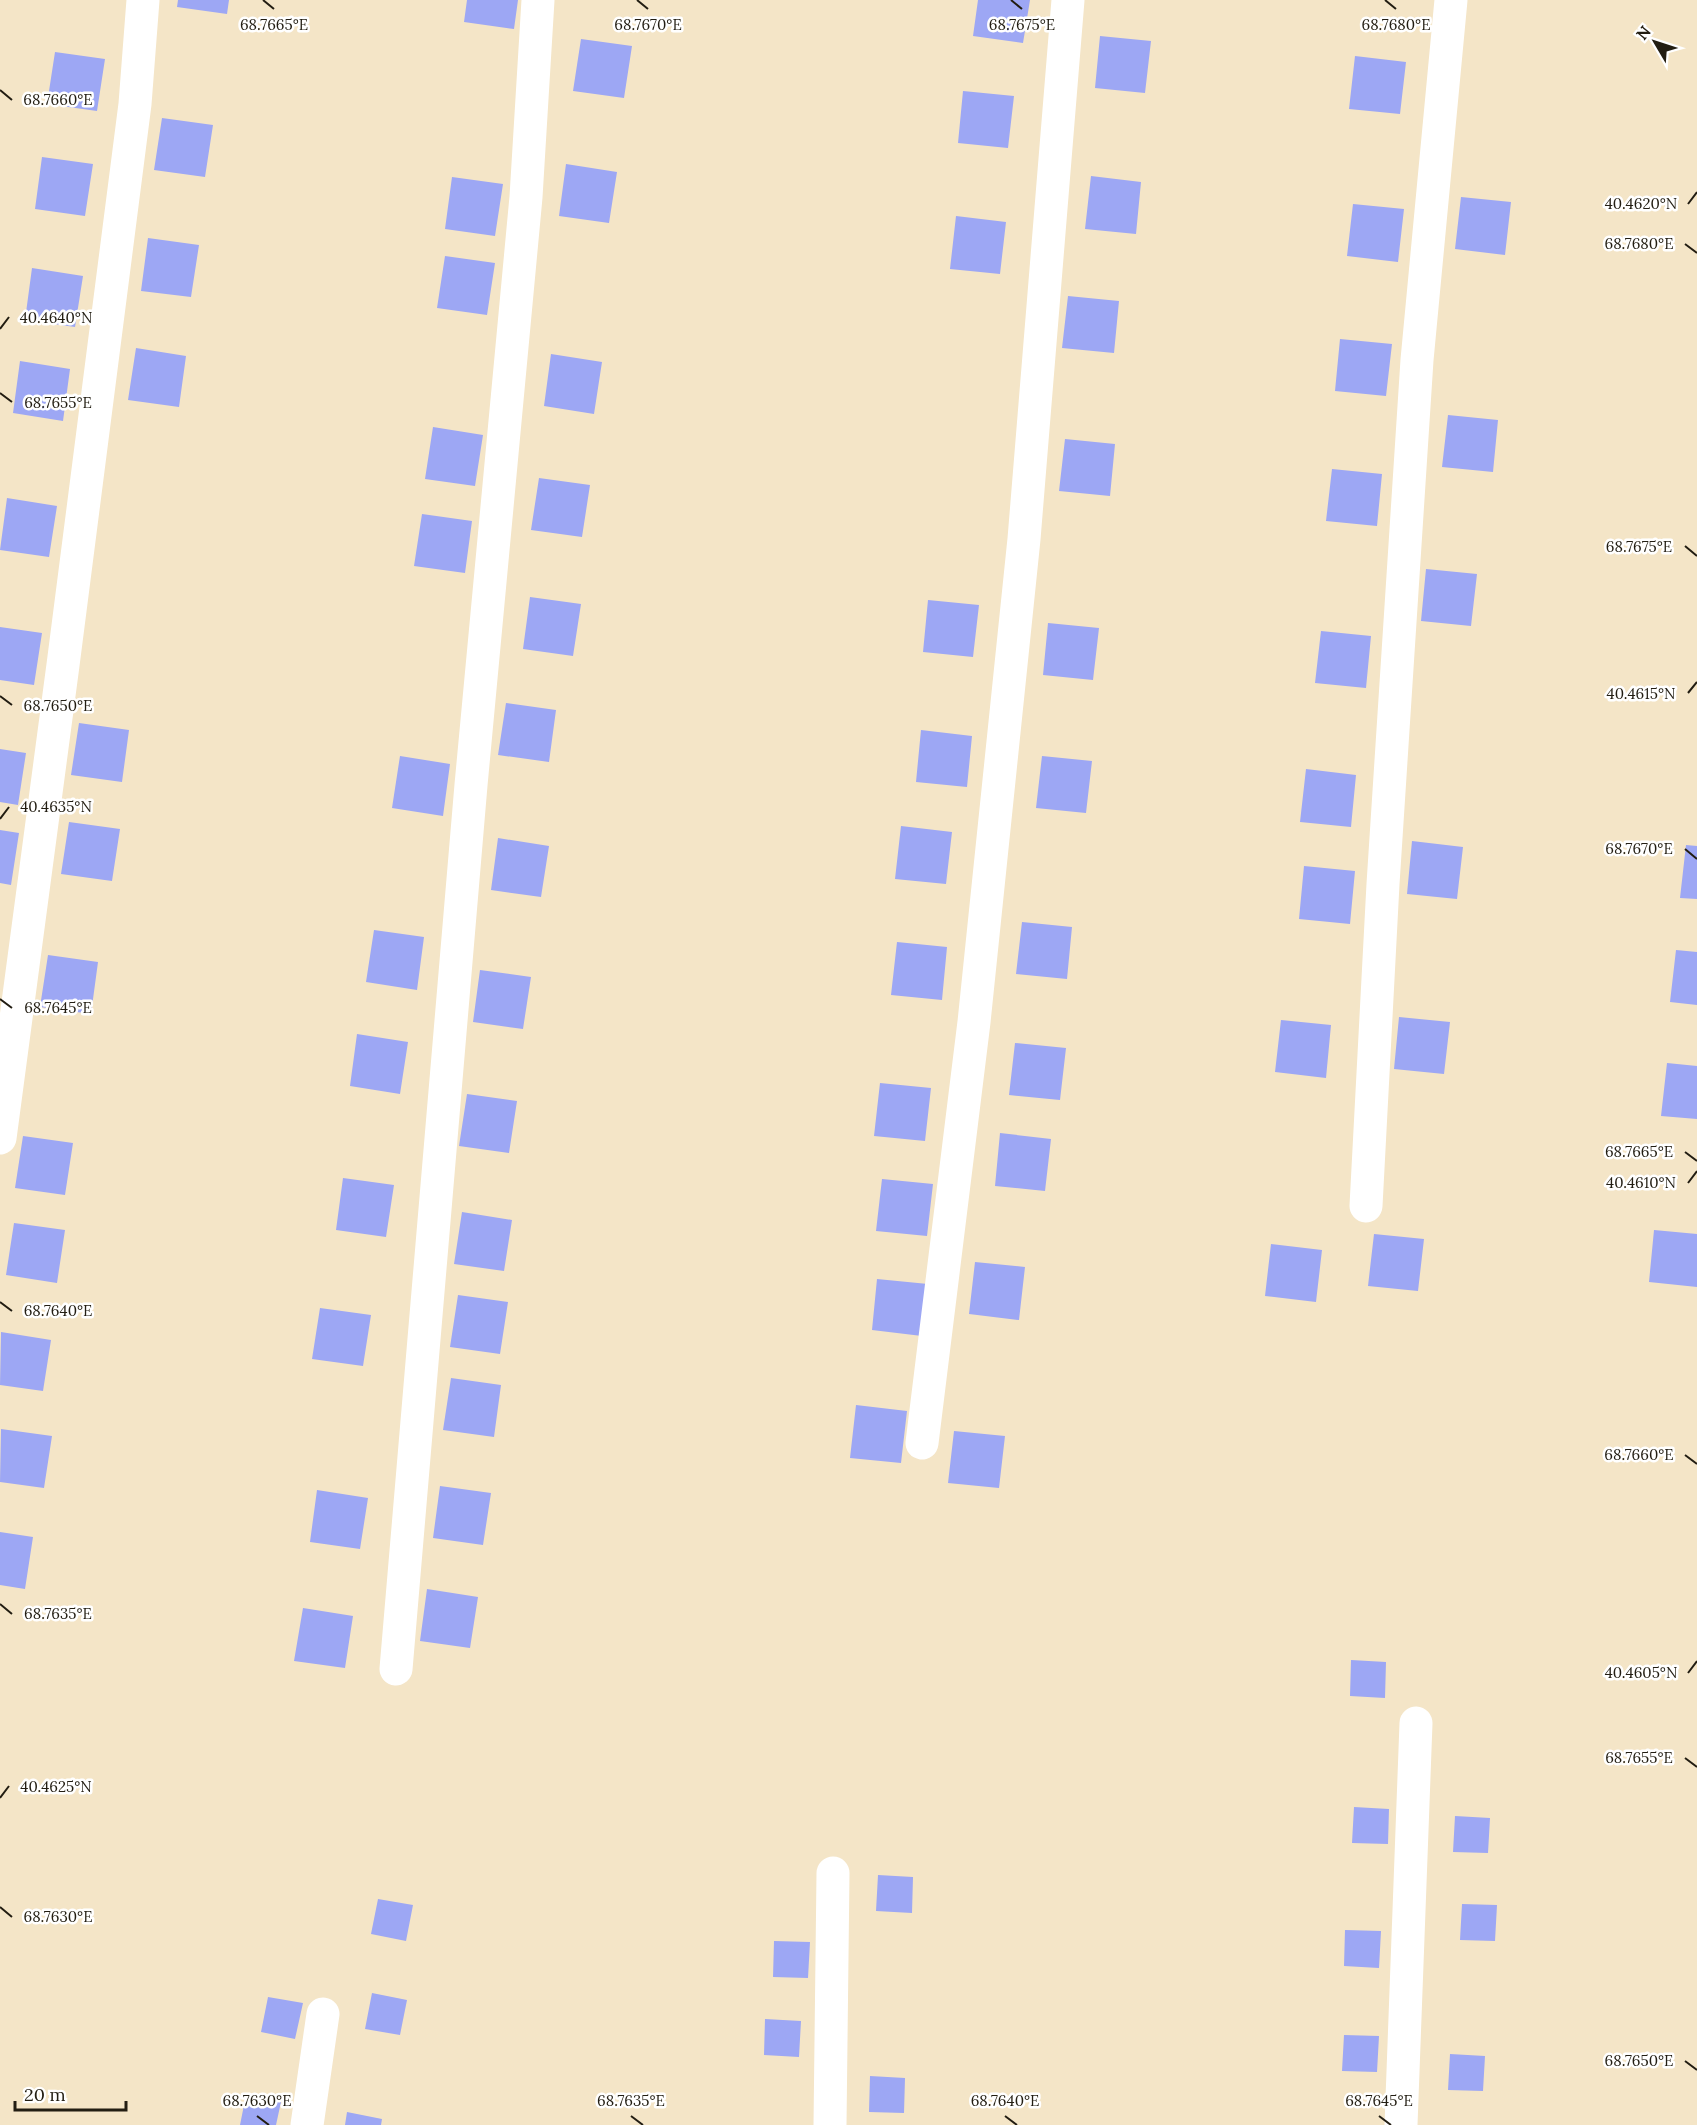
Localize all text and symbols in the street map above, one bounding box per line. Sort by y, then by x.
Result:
north arrow [1625,12,1685,72]
text: 68.7665°E [240,15,308,34]
text: 68.7670°E [614,15,682,34]
text: 68.7675°E [989,15,1055,34]
text: 68.7680°E [1361,15,1431,34]
text: N [1632,21,1655,44]
text: 68.7660°E [23,90,93,109]
text: 40.4620°N [1605,194,1677,213]
text: 68.7680°E [1604,234,1674,253]
text: 40.4640°N [20,308,92,327]
text: 68.7655°E [24,393,92,412]
text: 68.7675°E [1606,537,1672,556]
text: 40.4615°N [1607,684,1675,703]
text: 68.7650°E [24,696,92,715]
text: 40.4635°N [20,797,92,816]
text: 68.7670°E [1605,839,1673,858]
text: 68.7645°E [24,998,92,1017]
text: 68.7665°E [1605,1142,1673,1161]
text: 40.4610°N [1606,1173,1676,1192]
text: 68.7640°E [24,1301,92,1320]
text: 68.7660°E [1604,1445,1674,1464]
text: 68.7635°E [24,1604,92,1623]
text: 40.4605°N [1605,1663,1677,1682]
text: 68.7655°E [1605,1748,1673,1767]
text: 40.4625°N [20,1777,92,1796]
text: 68.7630°E [24,1907,92,1926]
text: 68.7650°E [1605,2051,1673,2070]
scale bar [15,2074,126,2112]
text: 20 m [24,2083,66,2106]
text: 68.7630°E [223,2091,291,2110]
text: 68.7635°E [597,2091,665,2110]
text: 68.7640°E [971,2091,1039,2110]
text: 68.7645°E [1345,2091,1413,2110]

